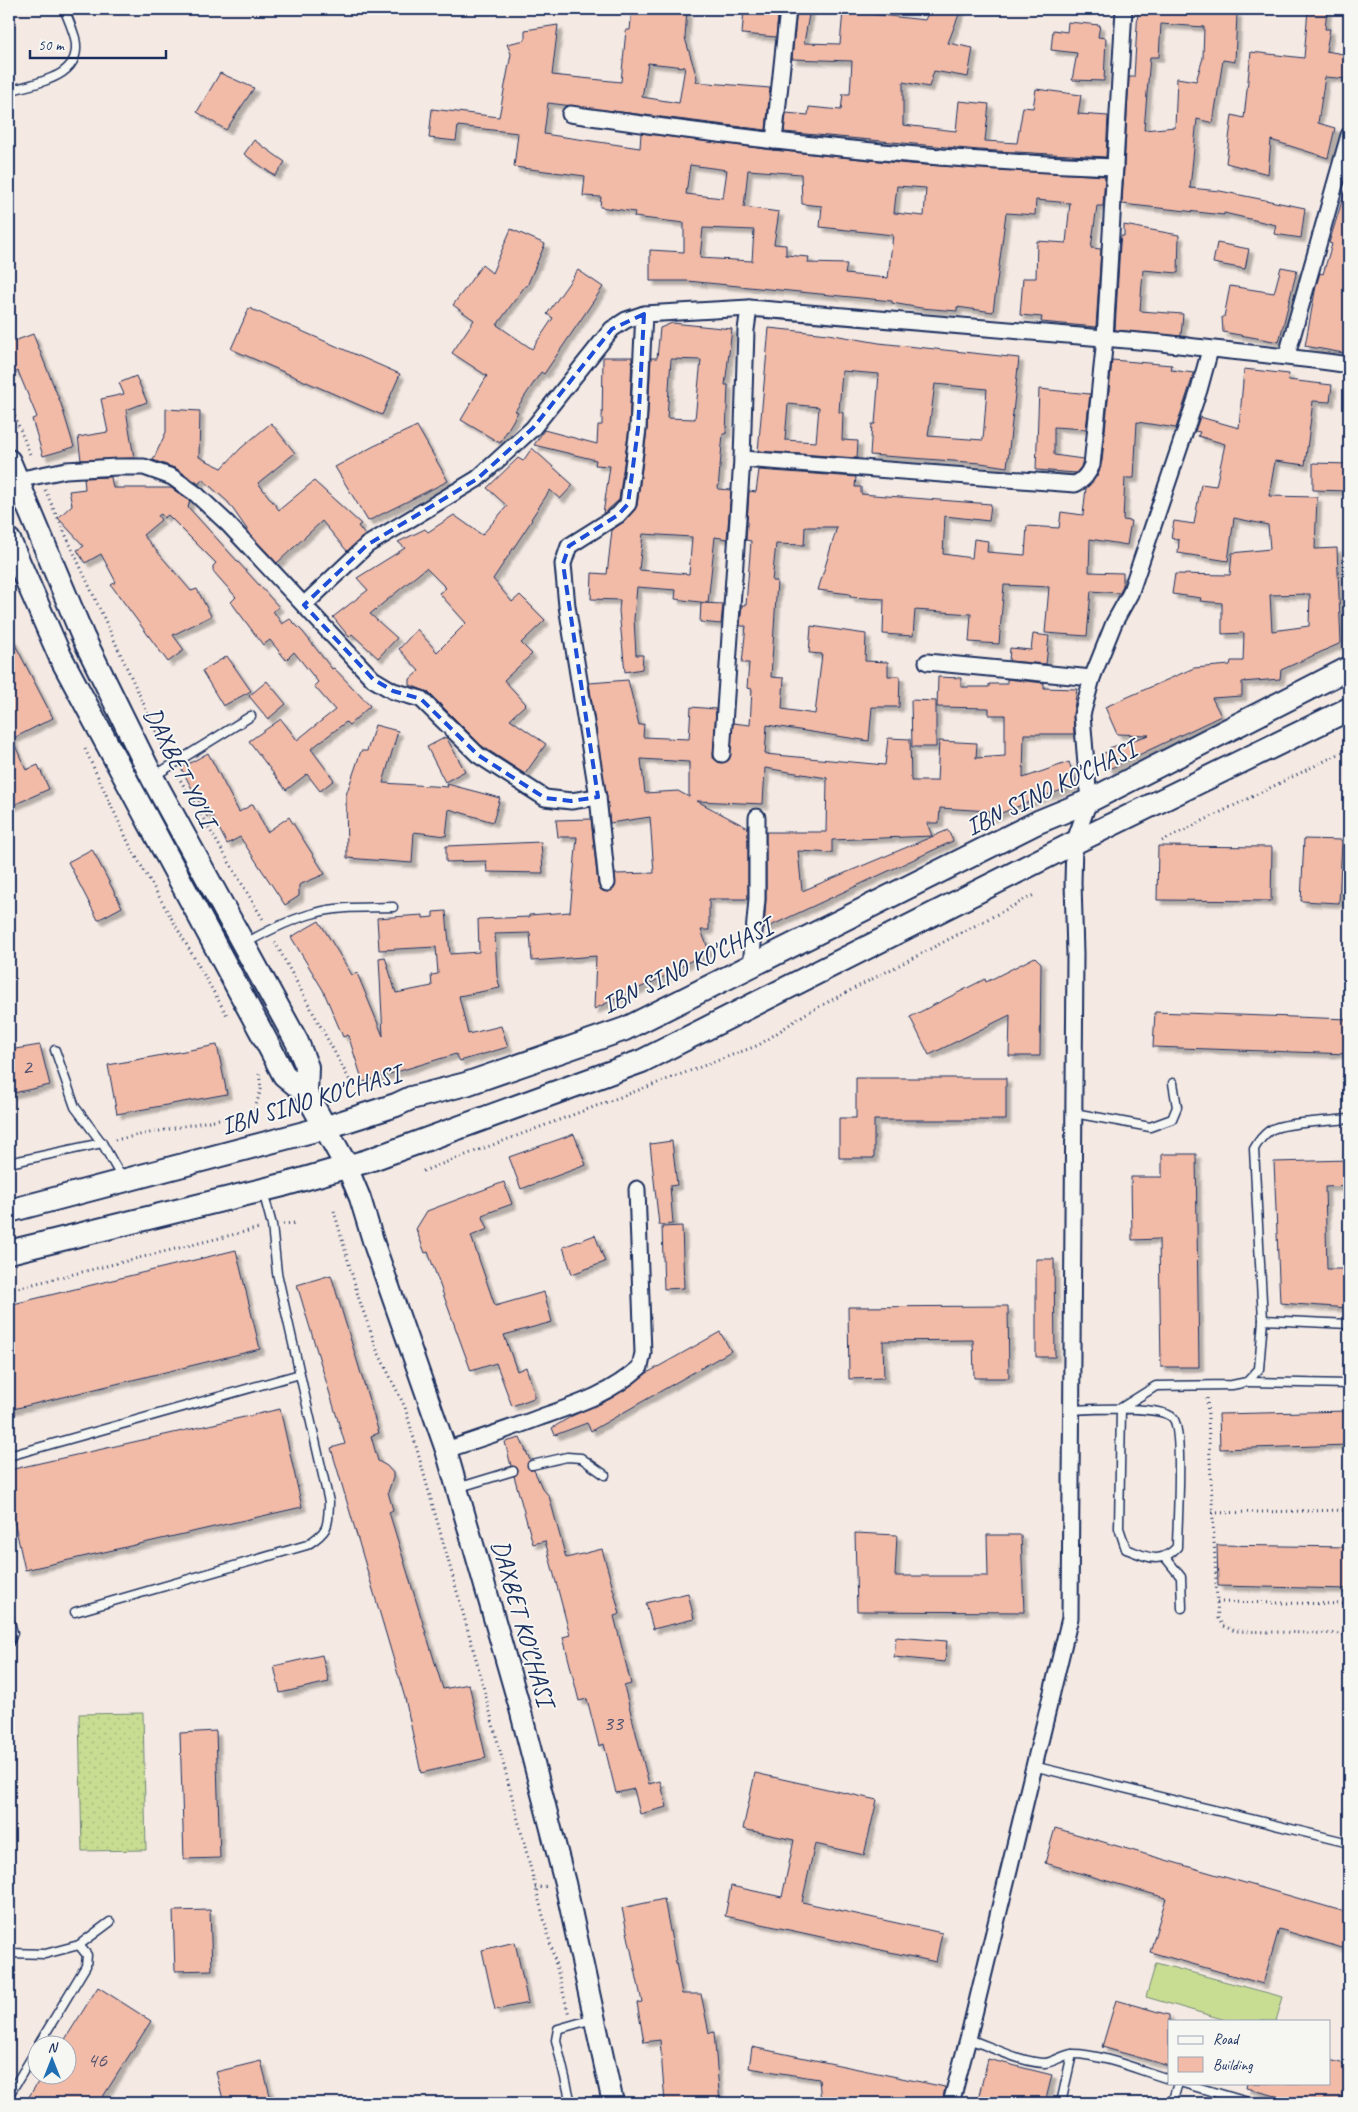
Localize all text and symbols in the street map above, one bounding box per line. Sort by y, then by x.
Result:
scale bar [30,28,166,60]
text: 50 m [38,36,65,55]
street label: DAXBET YO'LI [136,702,226,837]
street label: IBN SINO KO'CHASI [960,731,1146,843]
street label: IBN SINO KO'CHASI [596,909,782,1021]
house number: 2 [22,1053,34,1081]
street label: IBN SINO KO'CHASI [217,1056,409,1143]
street label: DAXBET KO'CHASI [484,1536,563,1714]
house number: 33 [603,1709,625,1737]
legend [1168,2020,1330,2084]
text: Road [1213,2030,1240,2049]
north arrow [28,2034,78,2084]
text: N [48,2039,59,2056]
house number: 46 [87,2046,108,2074]
text: Building [1213,2056,1253,2075]

